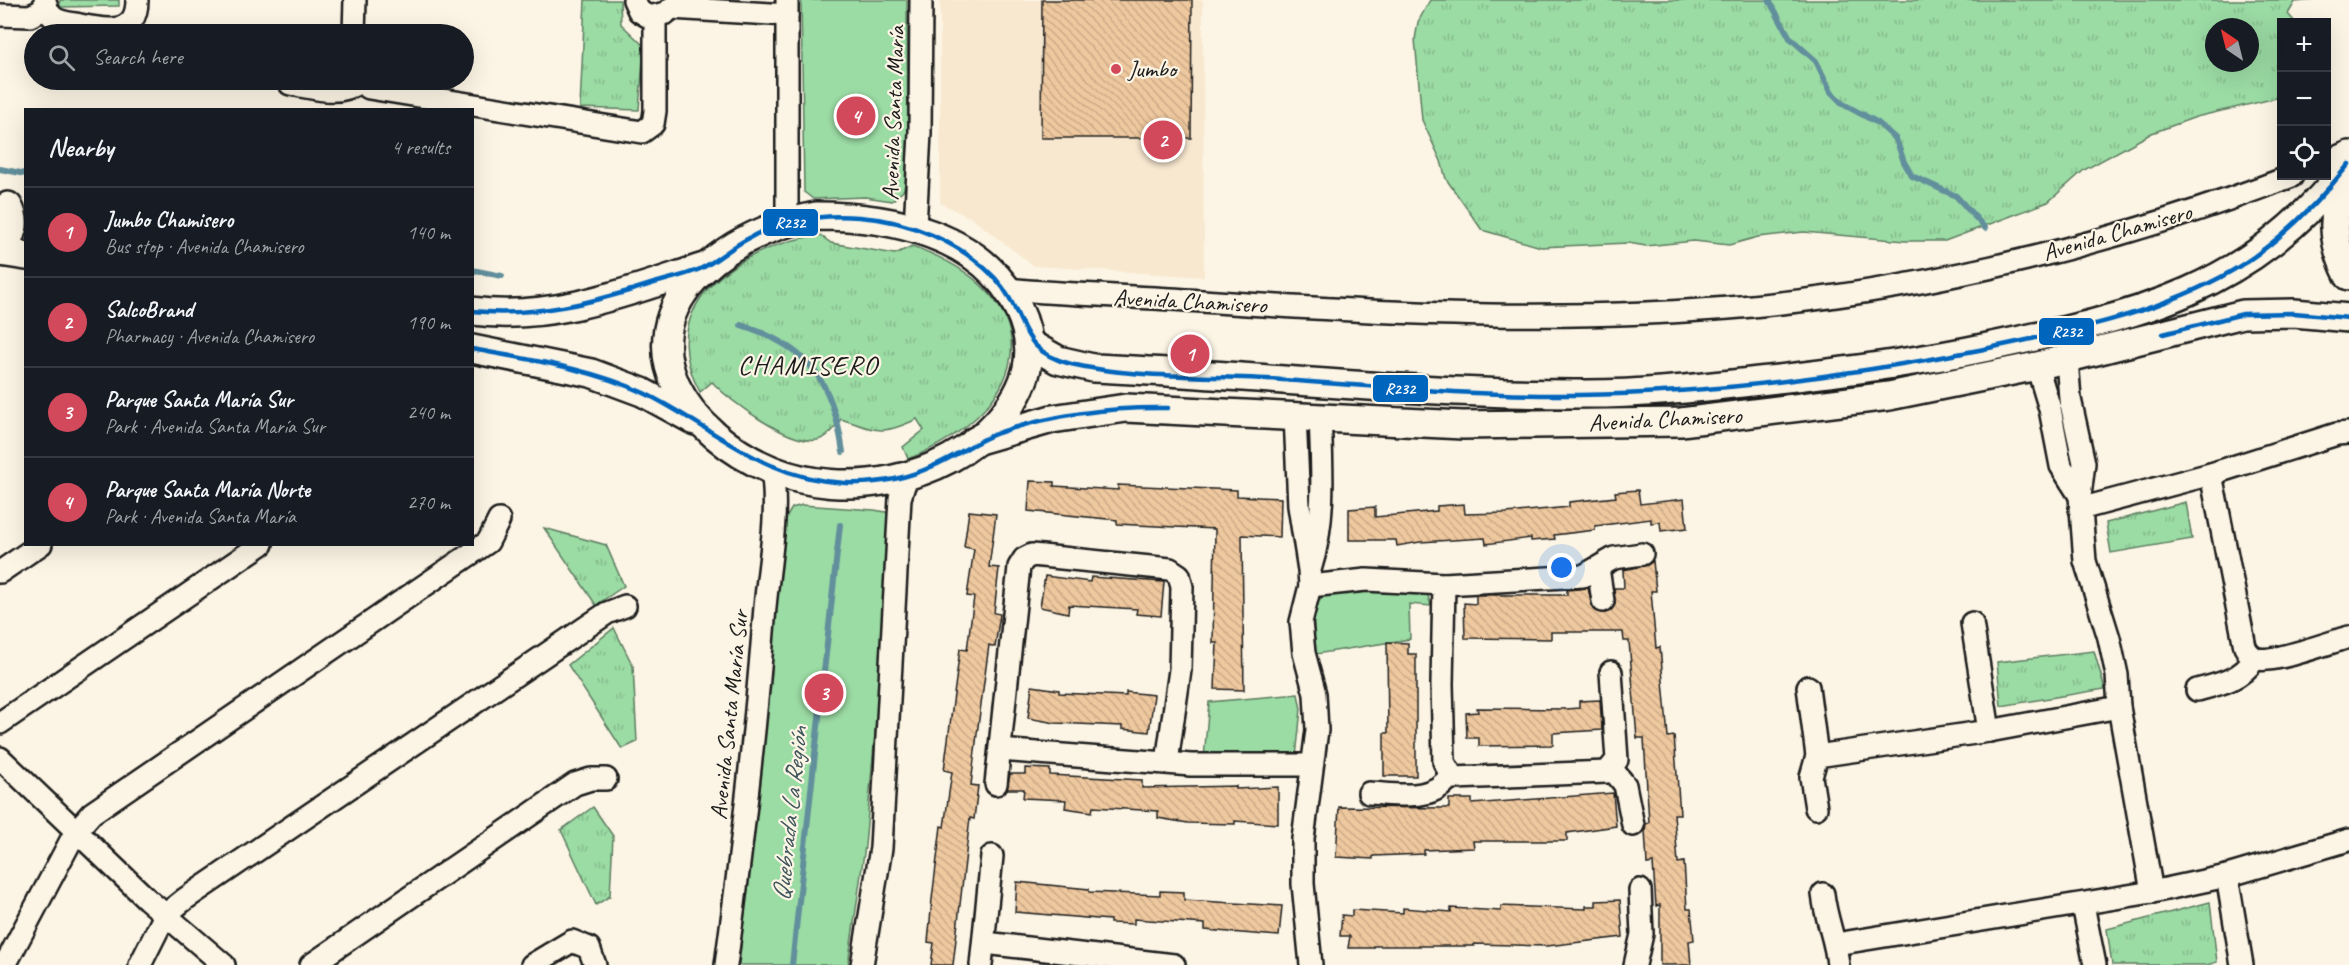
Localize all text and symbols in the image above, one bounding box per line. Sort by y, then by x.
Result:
north arrow [2205,18,2259,72]
map controls [2277,18,2331,180]
button: + [2277,18,2331,72]
search box [24,24,474,90]
street label: Avenida Santa María [875,24,911,201]
icon: search [45,41,78,74]
text: Search here [93,43,183,71]
place label: Jumbo [1127,54,1179,84]
marker: Jumbo [1109,62,1123,76]
button: − [2277,72,2331,126]
pin: 4 [836,94,876,138]
pin: 2 [1144,118,1182,162]
button: locate [2277,126,2331,180]
text: Nearby [48,131,113,164]
text: 4 results [391,135,450,160]
street label: Avenida Chamisero [2039,196,2196,268]
text: Jumbo Chamisero [105,206,233,234]
line badge: R232 [762,208,819,237]
text: R232 [775,213,807,233]
text: 1 [63,220,72,245]
text: 140 m [407,220,450,245]
text: Bus stop · Avenida Chamisero [105,234,304,259]
street label: Avenida Chamisero [1113,282,1269,320]
text: SalcoBrand [105,296,193,324]
text: 2 [63,310,72,335]
text: 190 m [407,310,450,335]
line badge: R232 [2038,317,2095,346]
text: R232 [2052,322,2084,342]
text: Pharmacy · Avenida Chamisero [105,324,314,349]
pin: 1 [1170,332,1210,376]
district label: CHAMISERO [738,348,879,382]
line badge: R232 [1372,374,1429,403]
text: R232 [1385,379,1417,399]
text: Parque Santa María Sur [105,386,293,414]
text: 3 [63,400,72,425]
text: 240 m [407,400,450,425]
street label: Avenida Chamisero [1588,400,1744,438]
text: Park · Avenida Santa María Sur [105,414,325,439]
text: Parque Santa María Norte [105,476,310,504]
text: 4 [63,490,72,515]
text: 270 m [407,490,450,515]
text: Park · Avenida Santa María [105,504,296,529]
your location [1547,553,1576,582]
street label: Avenida Santa María Sur [703,607,755,821]
pin: 3 [804,670,844,716]
water label: Quebrada La Región [764,723,815,903]

